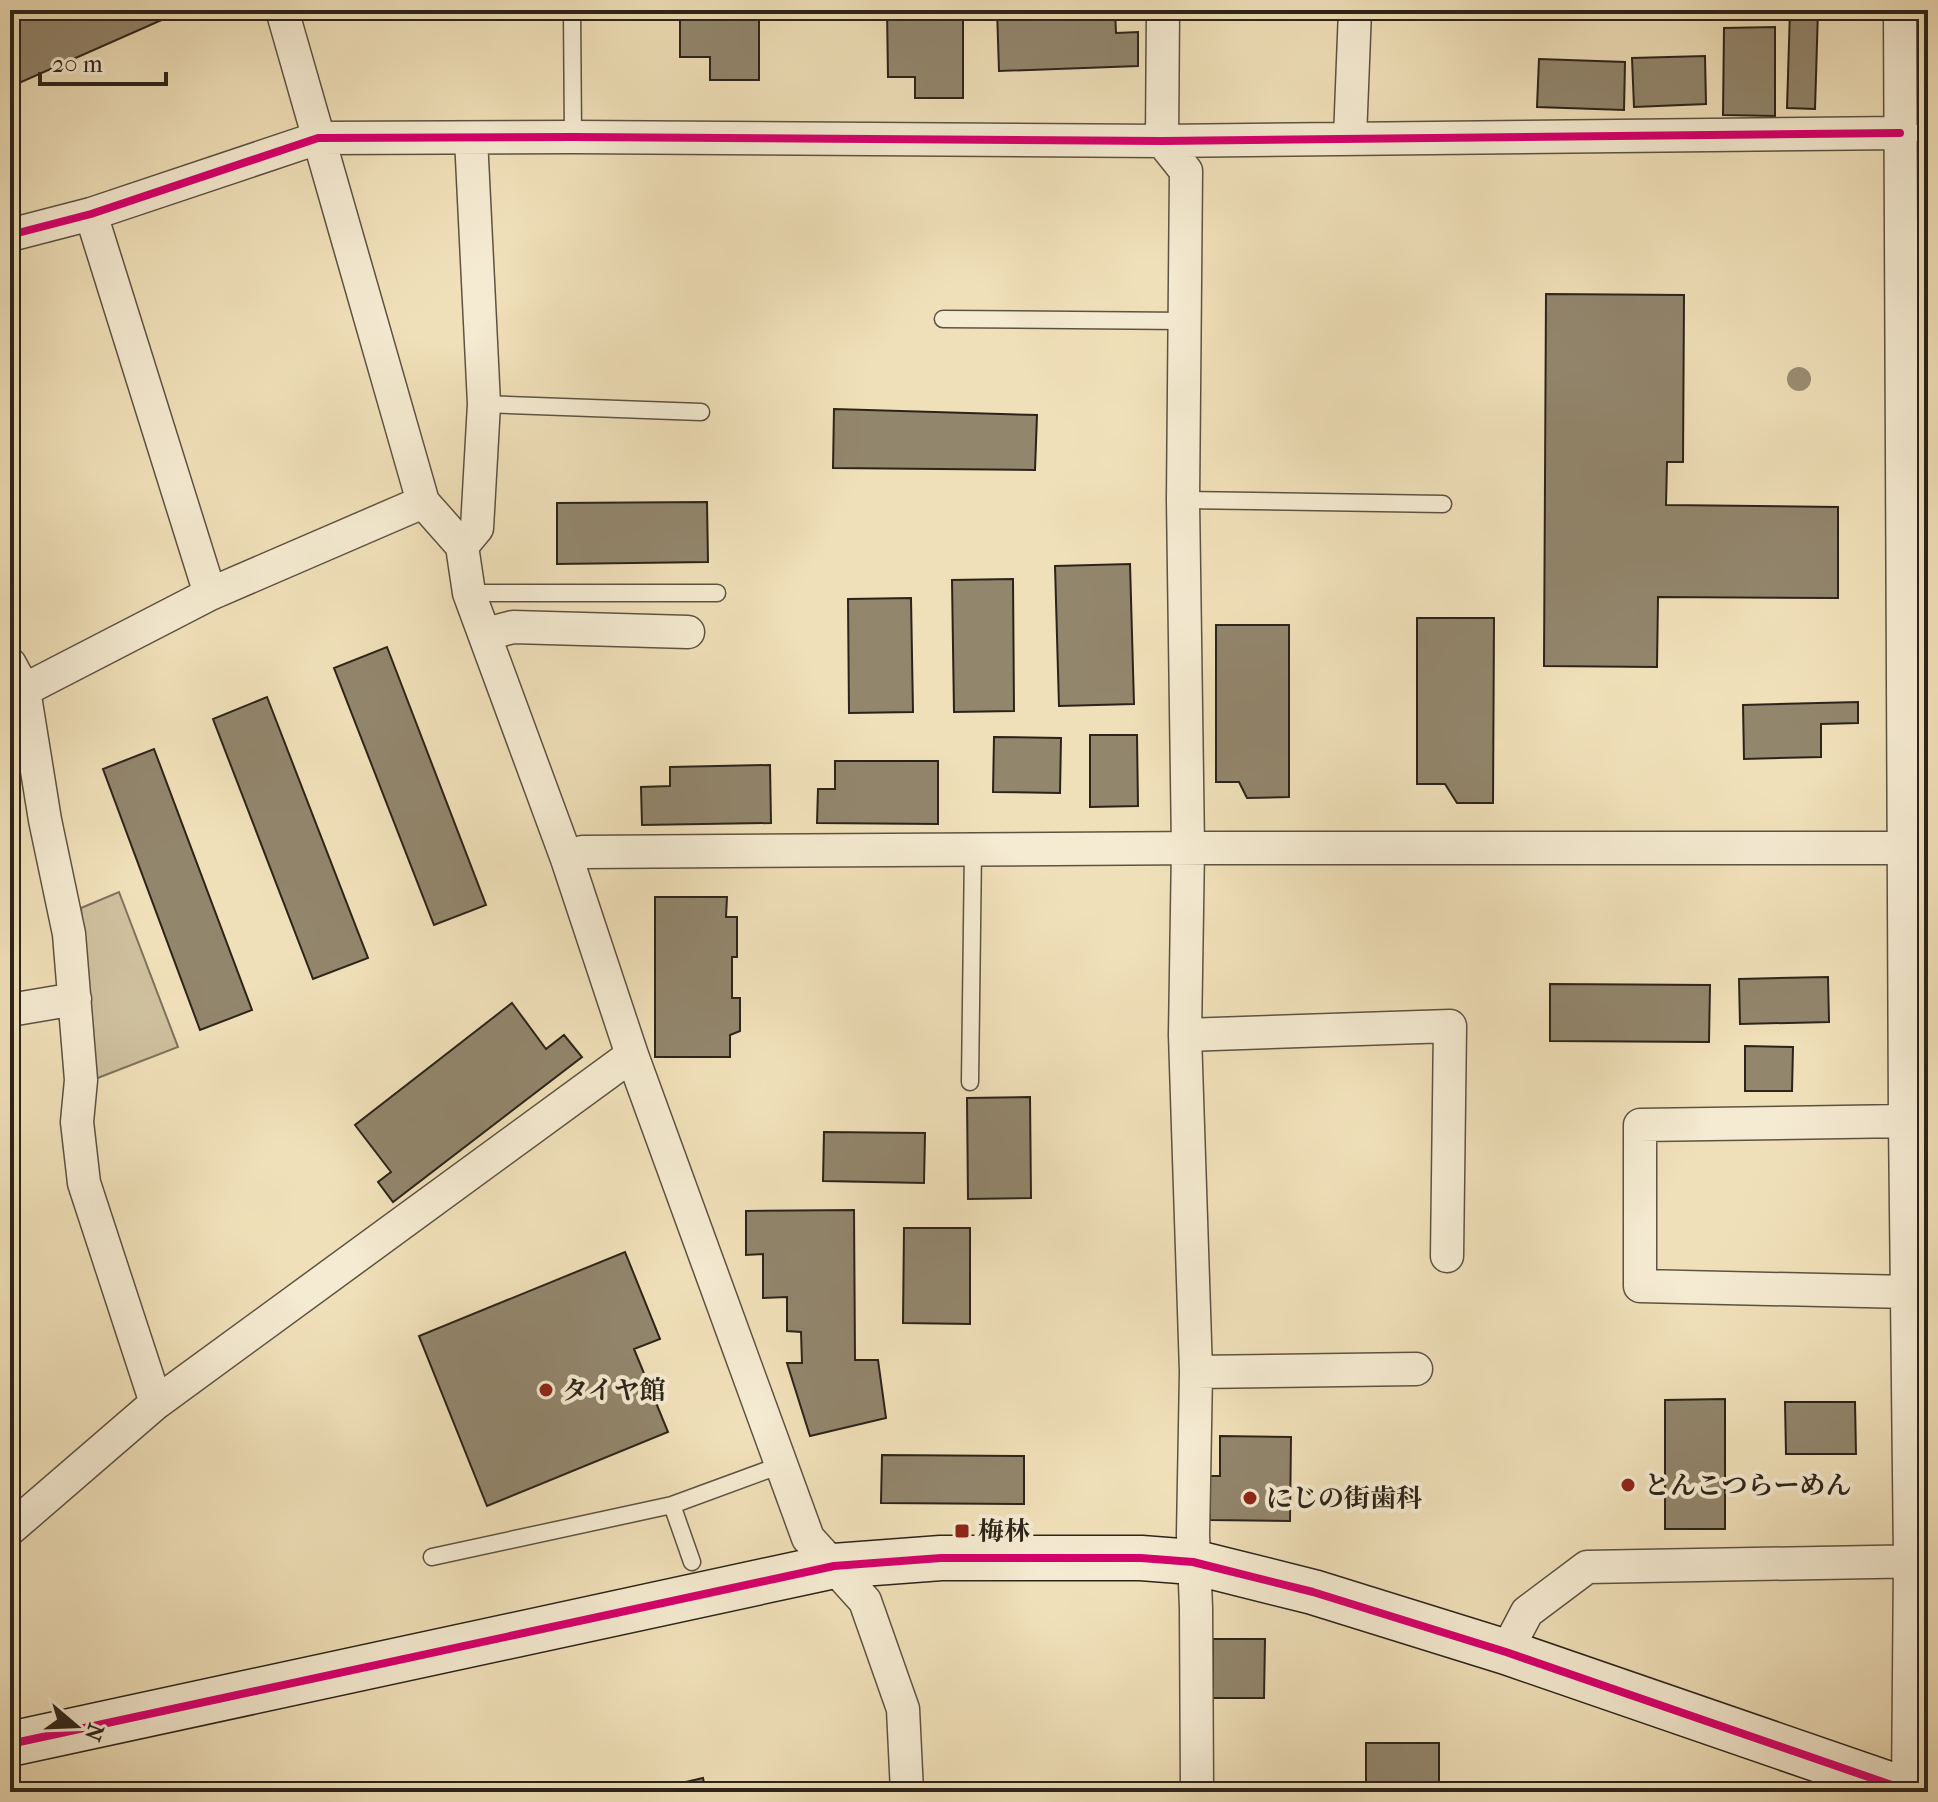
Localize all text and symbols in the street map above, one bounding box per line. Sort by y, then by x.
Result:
scale bar [40,36,166,86]
text: 20 m [52,50,103,78]
place label: タイヤ館 [562,1375,665,1406]
marker: タイヤ館 [537,1381,555,1399]
place label: とんこつらーめん [1644,1470,1851,1501]
marker: とんこつらーめん [1619,1476,1637,1494]
place label: にじの街歯科 [1266,1483,1422,1514]
marker: にじの街歯科 [1241,1489,1259,1507]
place label: 梅林 [978,1516,1030,1547]
marker: 梅林 [953,1522,971,1540]
north arrow [36,1686,116,1766]
text: N [79,1720,109,1745]

